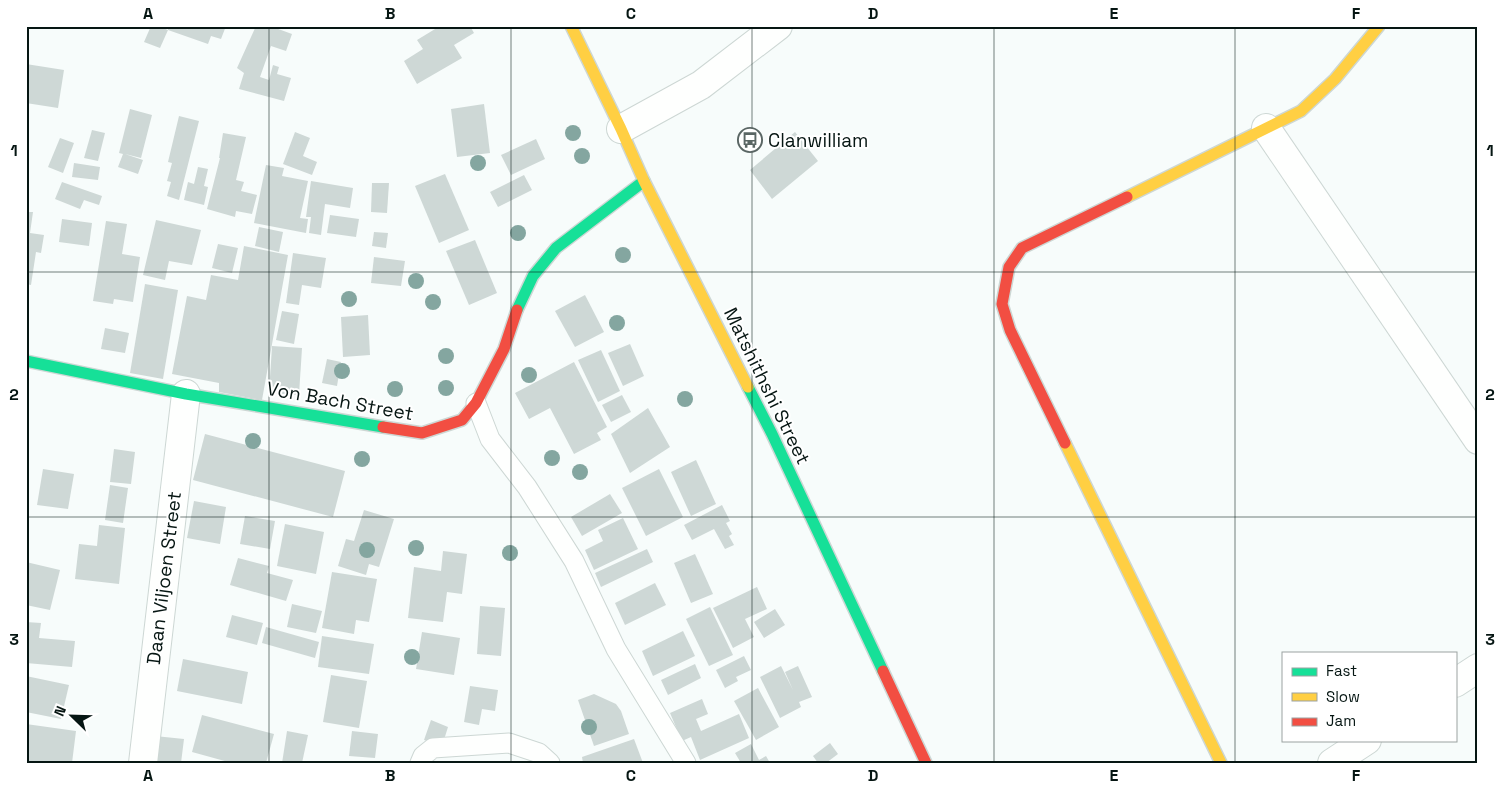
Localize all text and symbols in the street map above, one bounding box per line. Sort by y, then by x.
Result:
text: A [143,3,153,24]
text: B [385,3,395,24]
text: C [626,3,636,24]
text: D [868,3,878,24]
text: E [1110,3,1119,24]
text: F [1352,3,1361,24]
bus stop icon: Clanwilliam [737,127,763,153]
place label: Clanwilliam [768,128,868,153]
text: 1 [10,140,18,161]
text: 1 [1486,140,1494,161]
street label: Matshithshi Street [718,303,816,469]
street label: Von Bach Street [265,376,415,426]
text: 2 [9,384,19,405]
text: 2 [1485,384,1495,405]
street label: Daan Viljoen Street [141,490,187,666]
text: 3 [9,629,19,650]
text: 3 [1485,629,1495,650]
legend [1282,652,1456,742]
text: Fast [1326,661,1357,680]
text: Slow [1326,687,1360,706]
north arrow [48,692,98,742]
text: N [50,703,70,719]
text: Jam [1326,711,1356,730]
text: A [143,765,153,786]
text: B [385,765,395,786]
text: C [626,765,636,786]
text: D [868,765,878,786]
text: E [1110,765,1119,786]
text: F [1352,765,1361,786]

